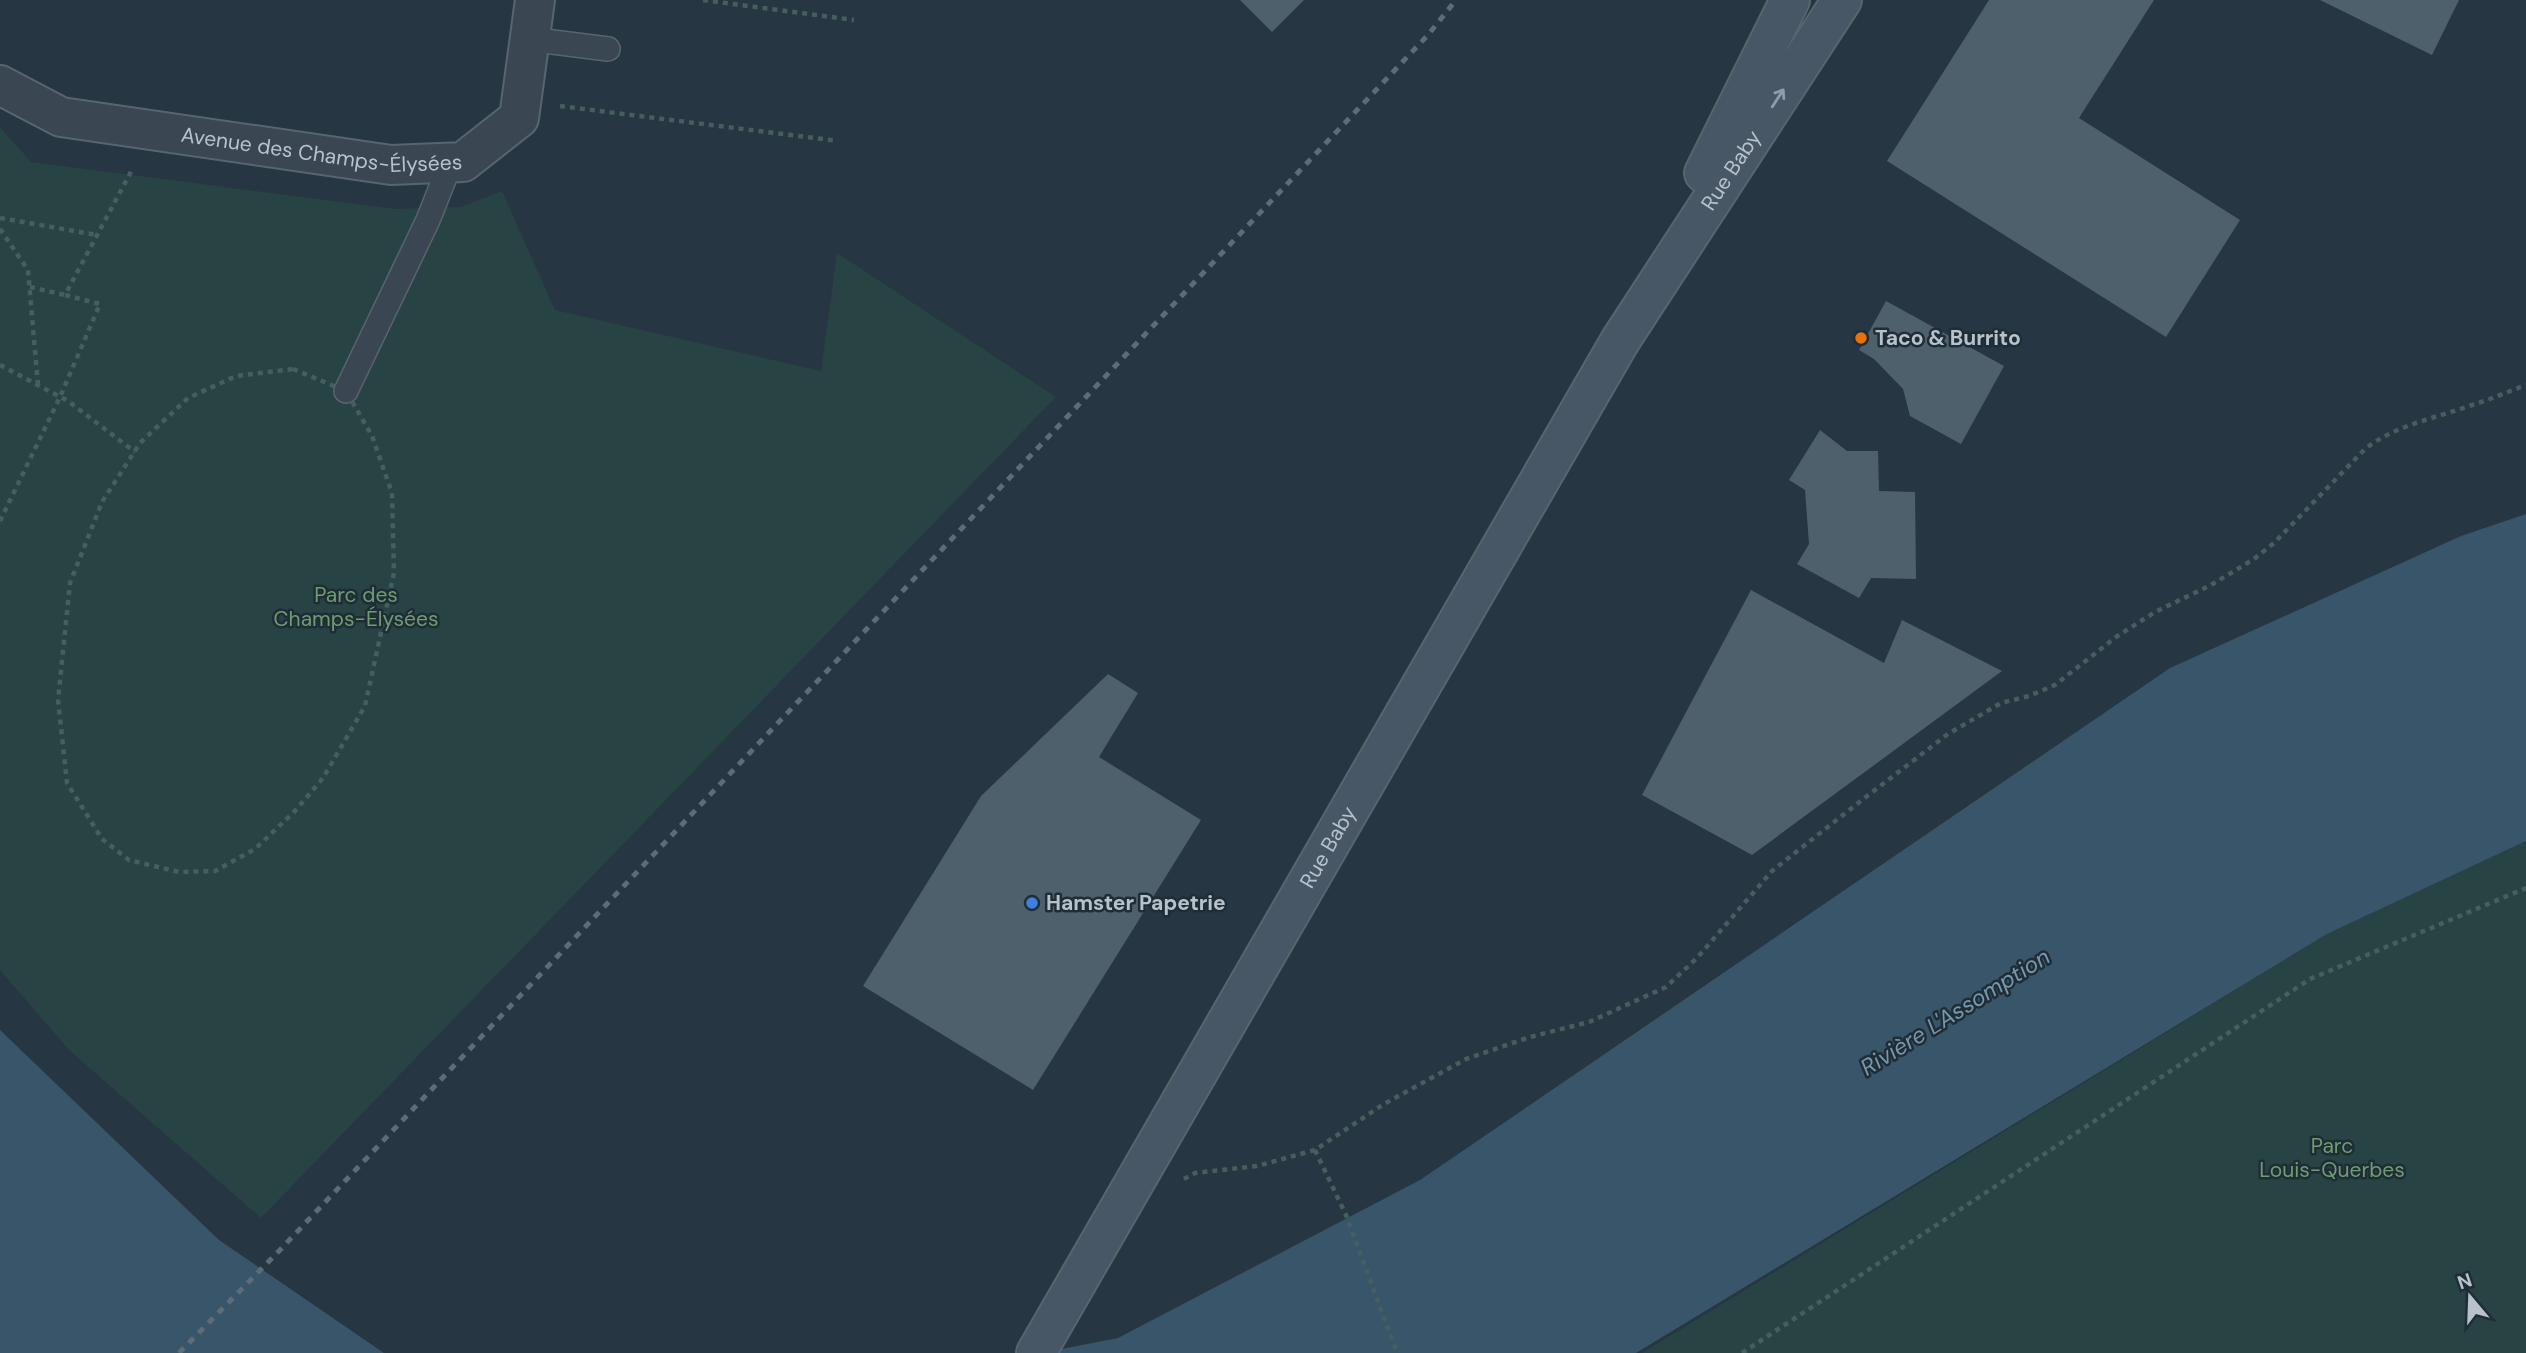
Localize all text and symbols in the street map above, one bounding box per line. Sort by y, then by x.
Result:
one-way arrow [1771,89,1785,109]
street label: Avenue des Champs-Élysées [179,121,463,179]
street label: Rue Baby [1695,125,1768,216]
place label: Taco & Burrito [1875,324,2021,352]
marker: Taco & Burrito [1853,330,1869,346]
park label: Parc des Champs-Élysées [274,581,438,633]
street label: Rue Baby [1293,801,1363,893]
place label: Hamster Papetrie [1046,889,1226,917]
marker: Hamster Papetrie [1024,895,1040,911]
water label: Rivière L'Assomption [1855,942,2055,1082]
park label: Parc Louis-Querbes [2259,1132,2405,1184]
north arrow [2435,1262,2505,1332]
text: N [2454,1267,2475,1295]

